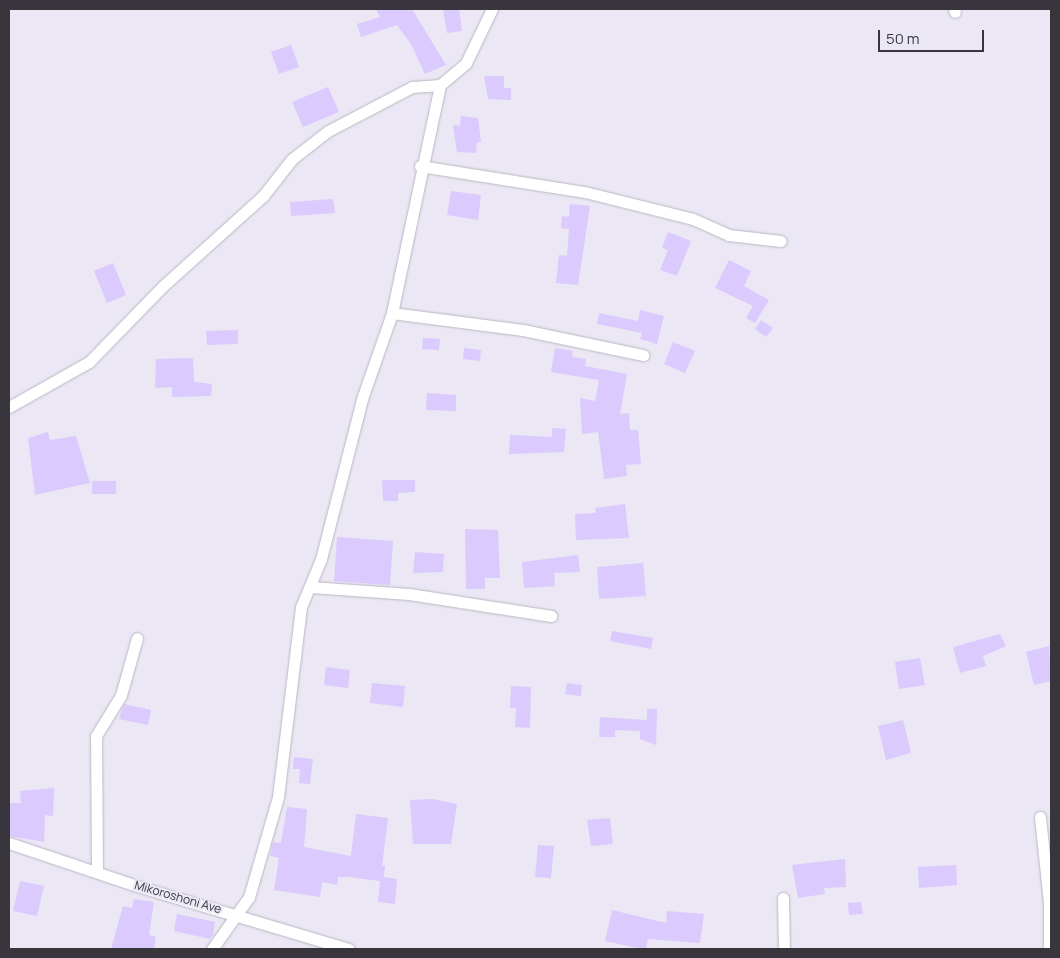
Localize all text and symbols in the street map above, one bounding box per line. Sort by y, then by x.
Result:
scale bar [880,20,986,52]
text: 50 m [886,28,920,49]
street label: Mikoroshoni Ave [133,878,223,916]

